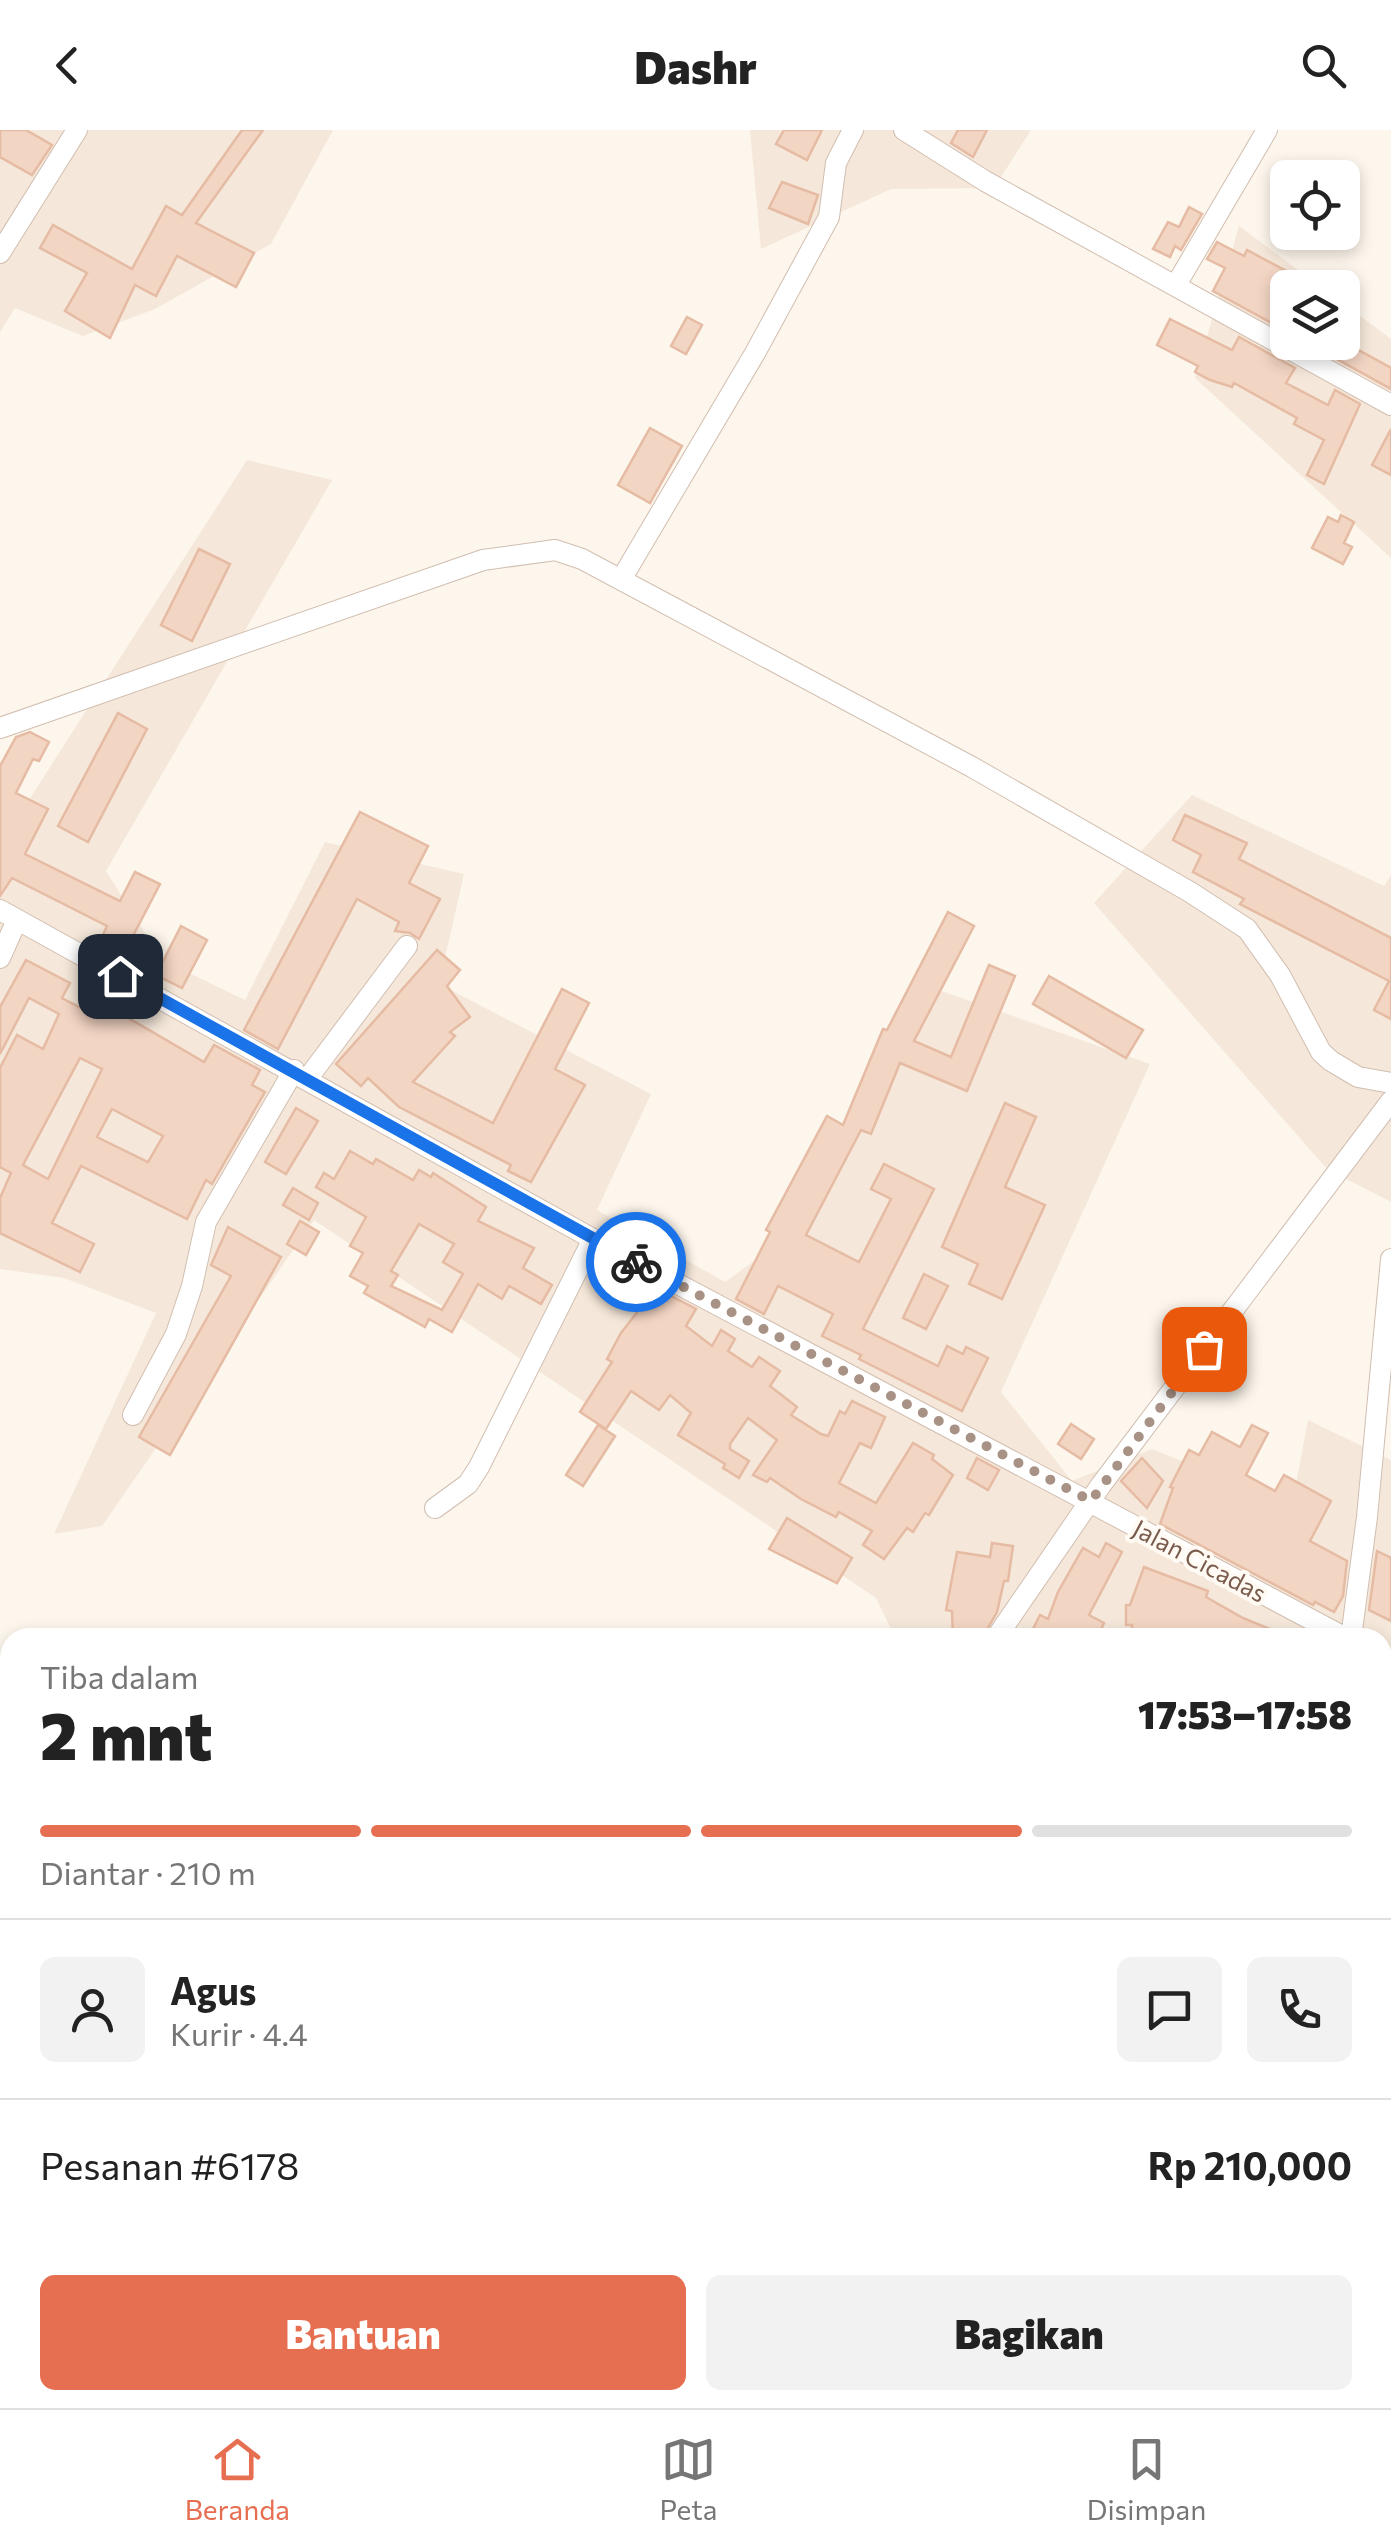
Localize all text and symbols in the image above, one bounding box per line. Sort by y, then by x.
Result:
icon: back [40,38,95,93]
text: Dashr [634,38,757,93]
icon: search [1296,38,1351,93]
map controls [1270,160,1360,360]
button: locate [1270,160,1360,250]
button: layers [1270,270,1360,360]
pin [78,934,163,1019]
icon: home [93,949,148,1004]
courier [586,1212,686,1312]
icon: bike [609,1235,664,1290]
pin [1162,1307,1247,1392]
icon: bag [1177,1322,1232,1377]
street label: Jalan Cicadas [1128,1512,1272,1608]
text: Tiba dalam [40,1656,199,1696]
text: 17:53–17:58 [1138,1690,1352,1737]
text: 2 mnt [40,1694,212,1773]
text: Diantar · 210 m [40,1852,256,1892]
button: person [40,1957,145,2062]
button: chat [1117,1957,1222,2062]
button: phone [1247,1957,1352,2062]
text: Agus [170,1966,257,2013]
text: Kurir · 4.4 [170,2013,308,2053]
text: Pesanan #6178 [40,2141,299,2188]
text: Rp 210,000 [1148,2141,1352,2188]
button: Bantuan [40,2275,686,2390]
button: Bagikan [706,2275,1352,2390]
tab: Beranda [185,2432,290,2526]
tab: Peta [660,2432,717,2526]
tab: Disimpan [1087,2432,1206,2526]

